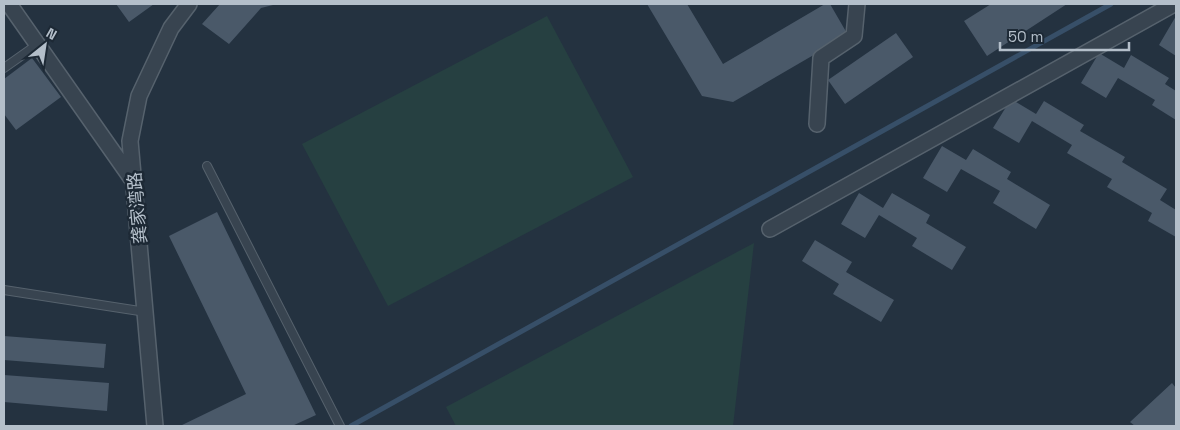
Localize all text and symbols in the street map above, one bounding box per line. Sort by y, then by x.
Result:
north arrow [20,20,70,70]
scale bar [1000,20,1129,52]
text: N [43,24,60,44]
text: 50 m [1008,27,1043,46]
street label: 龚家湾路 [122,171,152,245]

